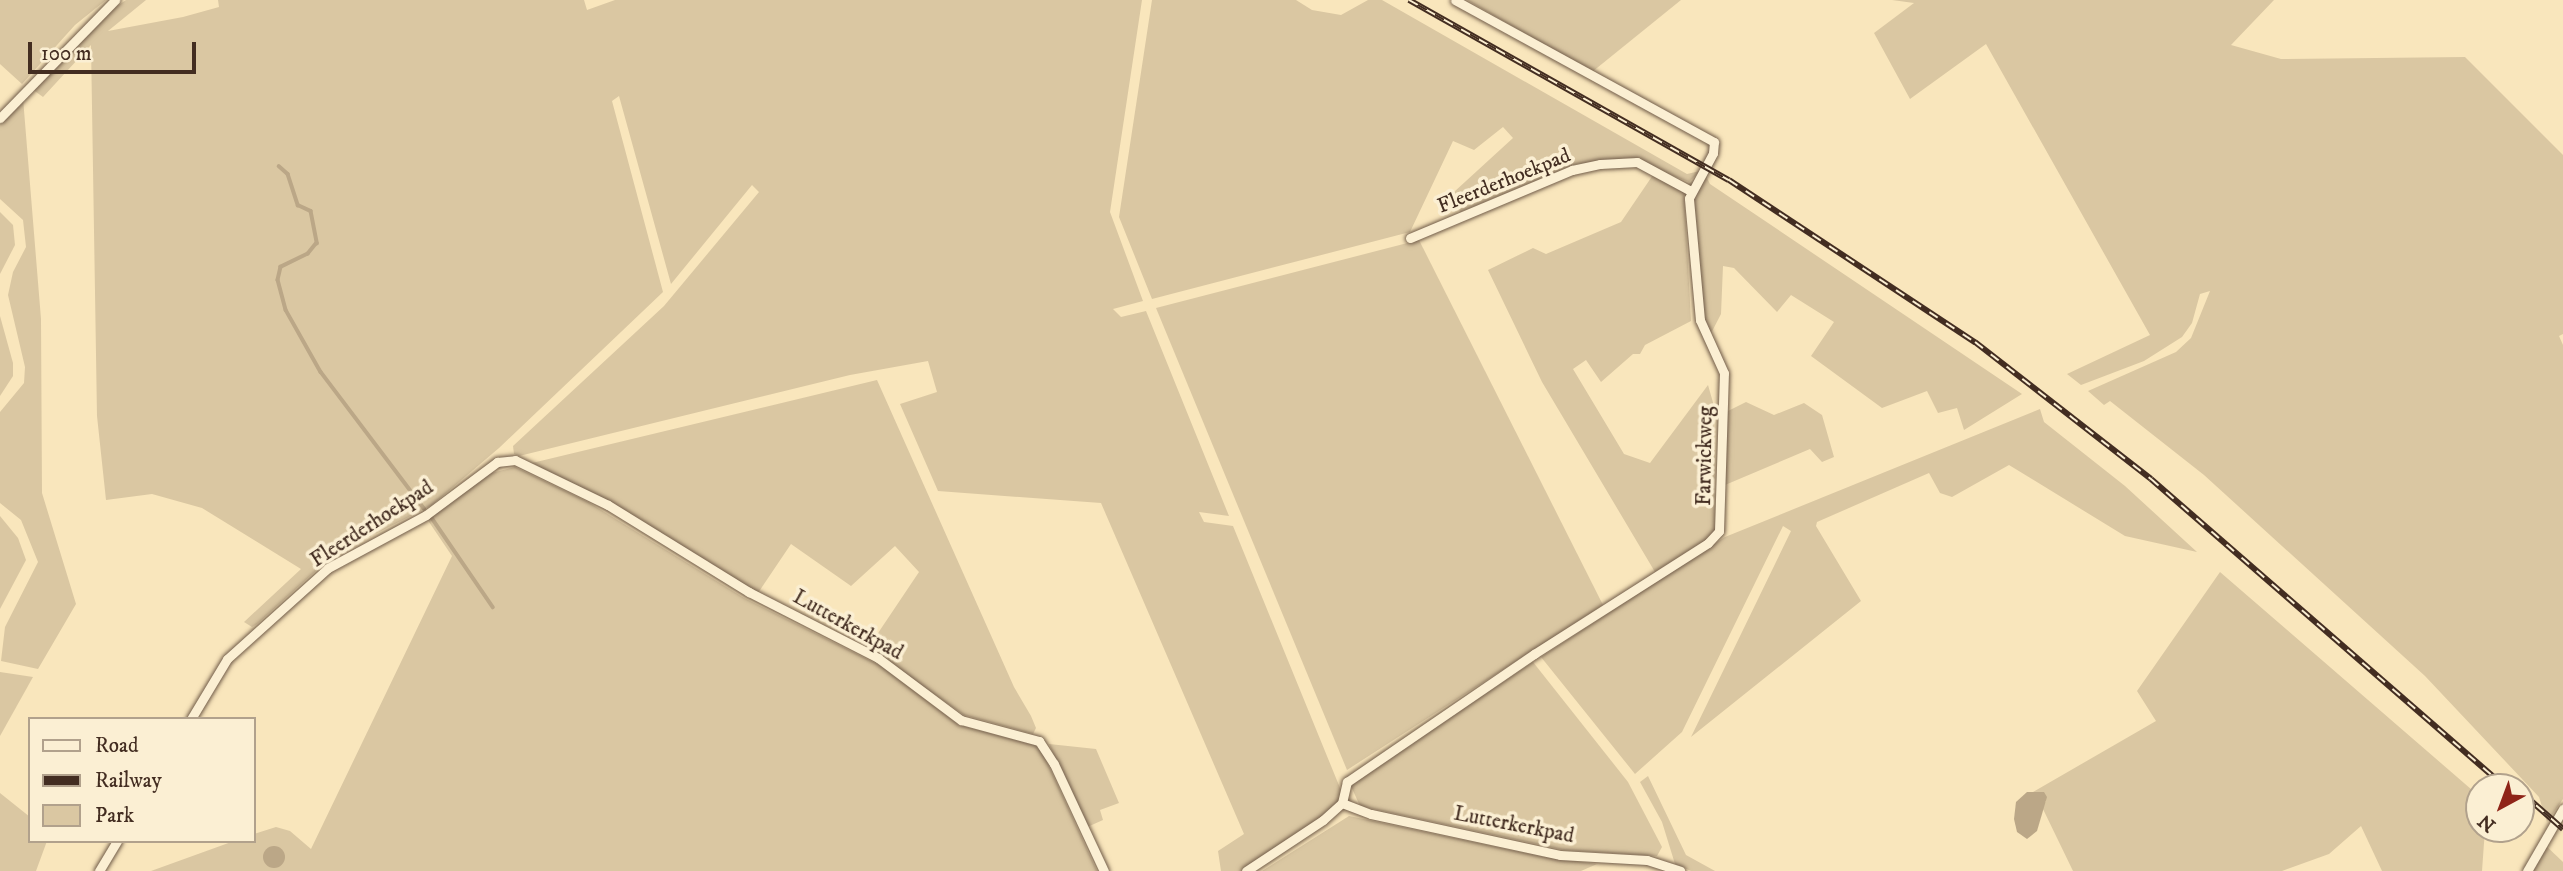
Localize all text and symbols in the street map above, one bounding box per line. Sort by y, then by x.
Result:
scale bar [32,28,200,72]
text: 100 m [41,41,92,67]
street label: Fleerderhoekpad [1434,143,1574,219]
street label: Farwickweg [1692,406,1718,506]
street label: Fleerderhoekpad [306,475,438,573]
street label: Lutterkerkpad [789,584,907,666]
legend [28,717,256,843]
text: Road [95,733,139,759]
text: Railway [95,768,162,794]
north arrow [2465,773,2535,843]
street label: Lutterkerkpad [1452,801,1576,849]
text: Park [95,803,134,829]
text: N [2474,809,2501,837]

